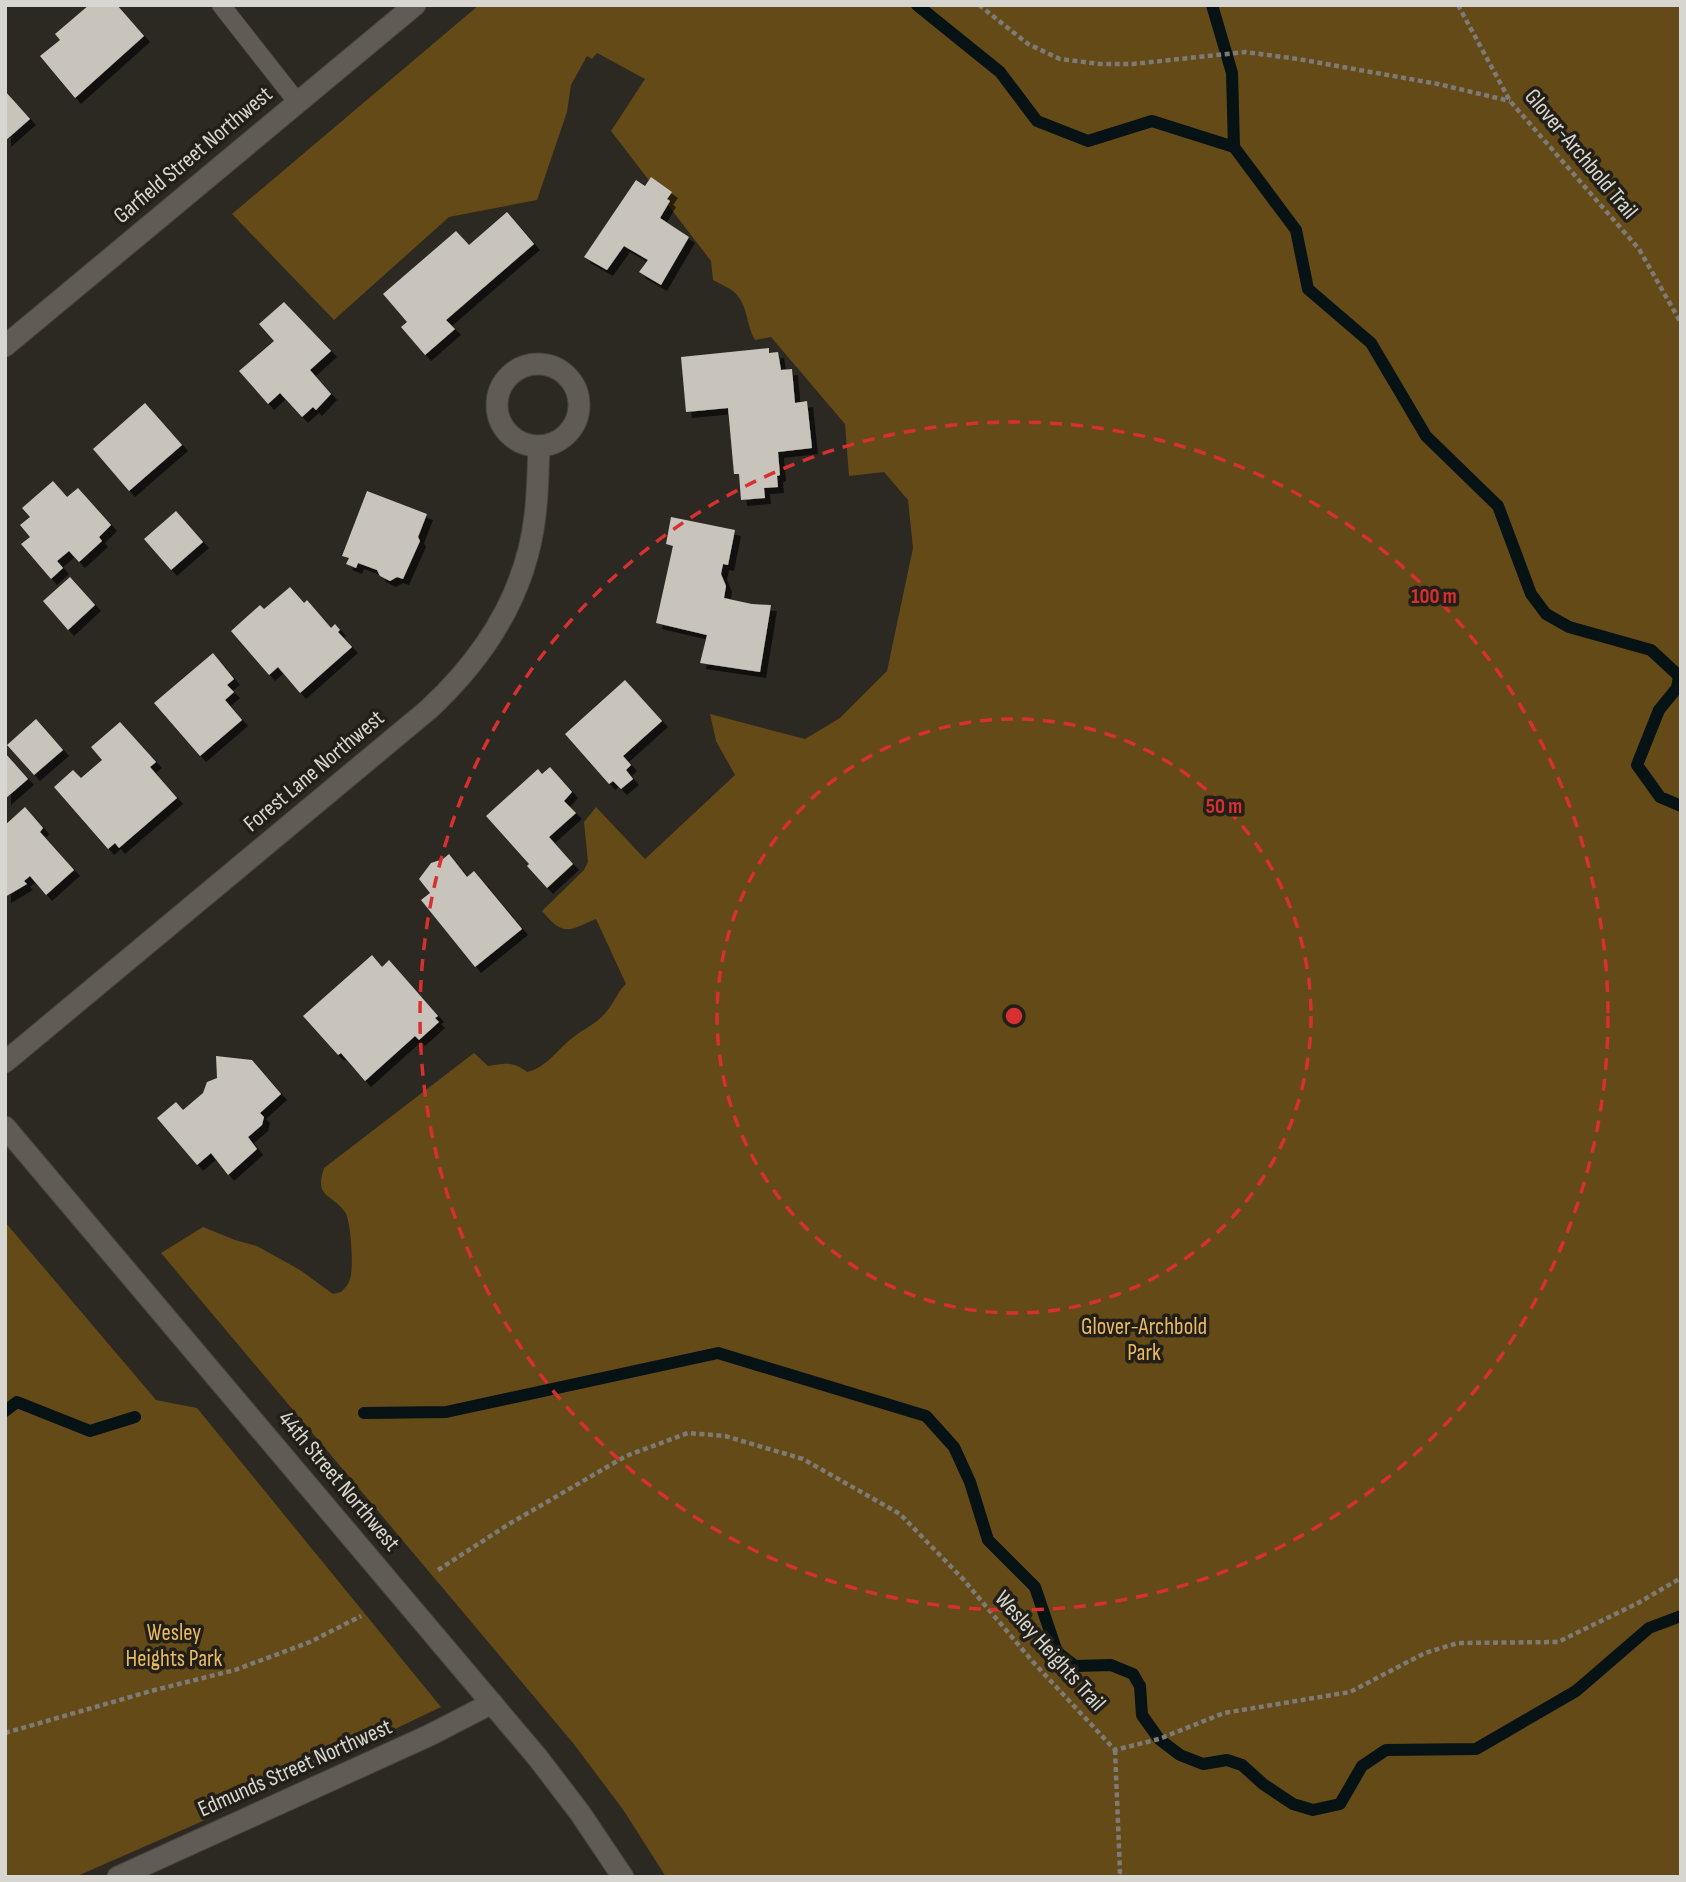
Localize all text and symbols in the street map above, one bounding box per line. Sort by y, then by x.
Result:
street label: Garfield Street Northwest [108,80,278,230]
street label: Glover-Archbold Trail [1519,83,1643,225]
text: 100 m [1411,584,1457,609]
street label: Forest Lane Northwest [238,704,390,838]
text: 50 m [1206,794,1242,819]
centre of rings [1002,1004,1026,1028]
park label: Glover-Archbold Park [1081,1313,1207,1367]
street label: 44th Street Northwest [272,1405,406,1557]
street label: Wesley Heights Trail [989,1585,1111,1717]
park label: Wesley Heights Park [126,1619,223,1673]
street label: Edmunds Street Northwest [194,1713,396,1823]

